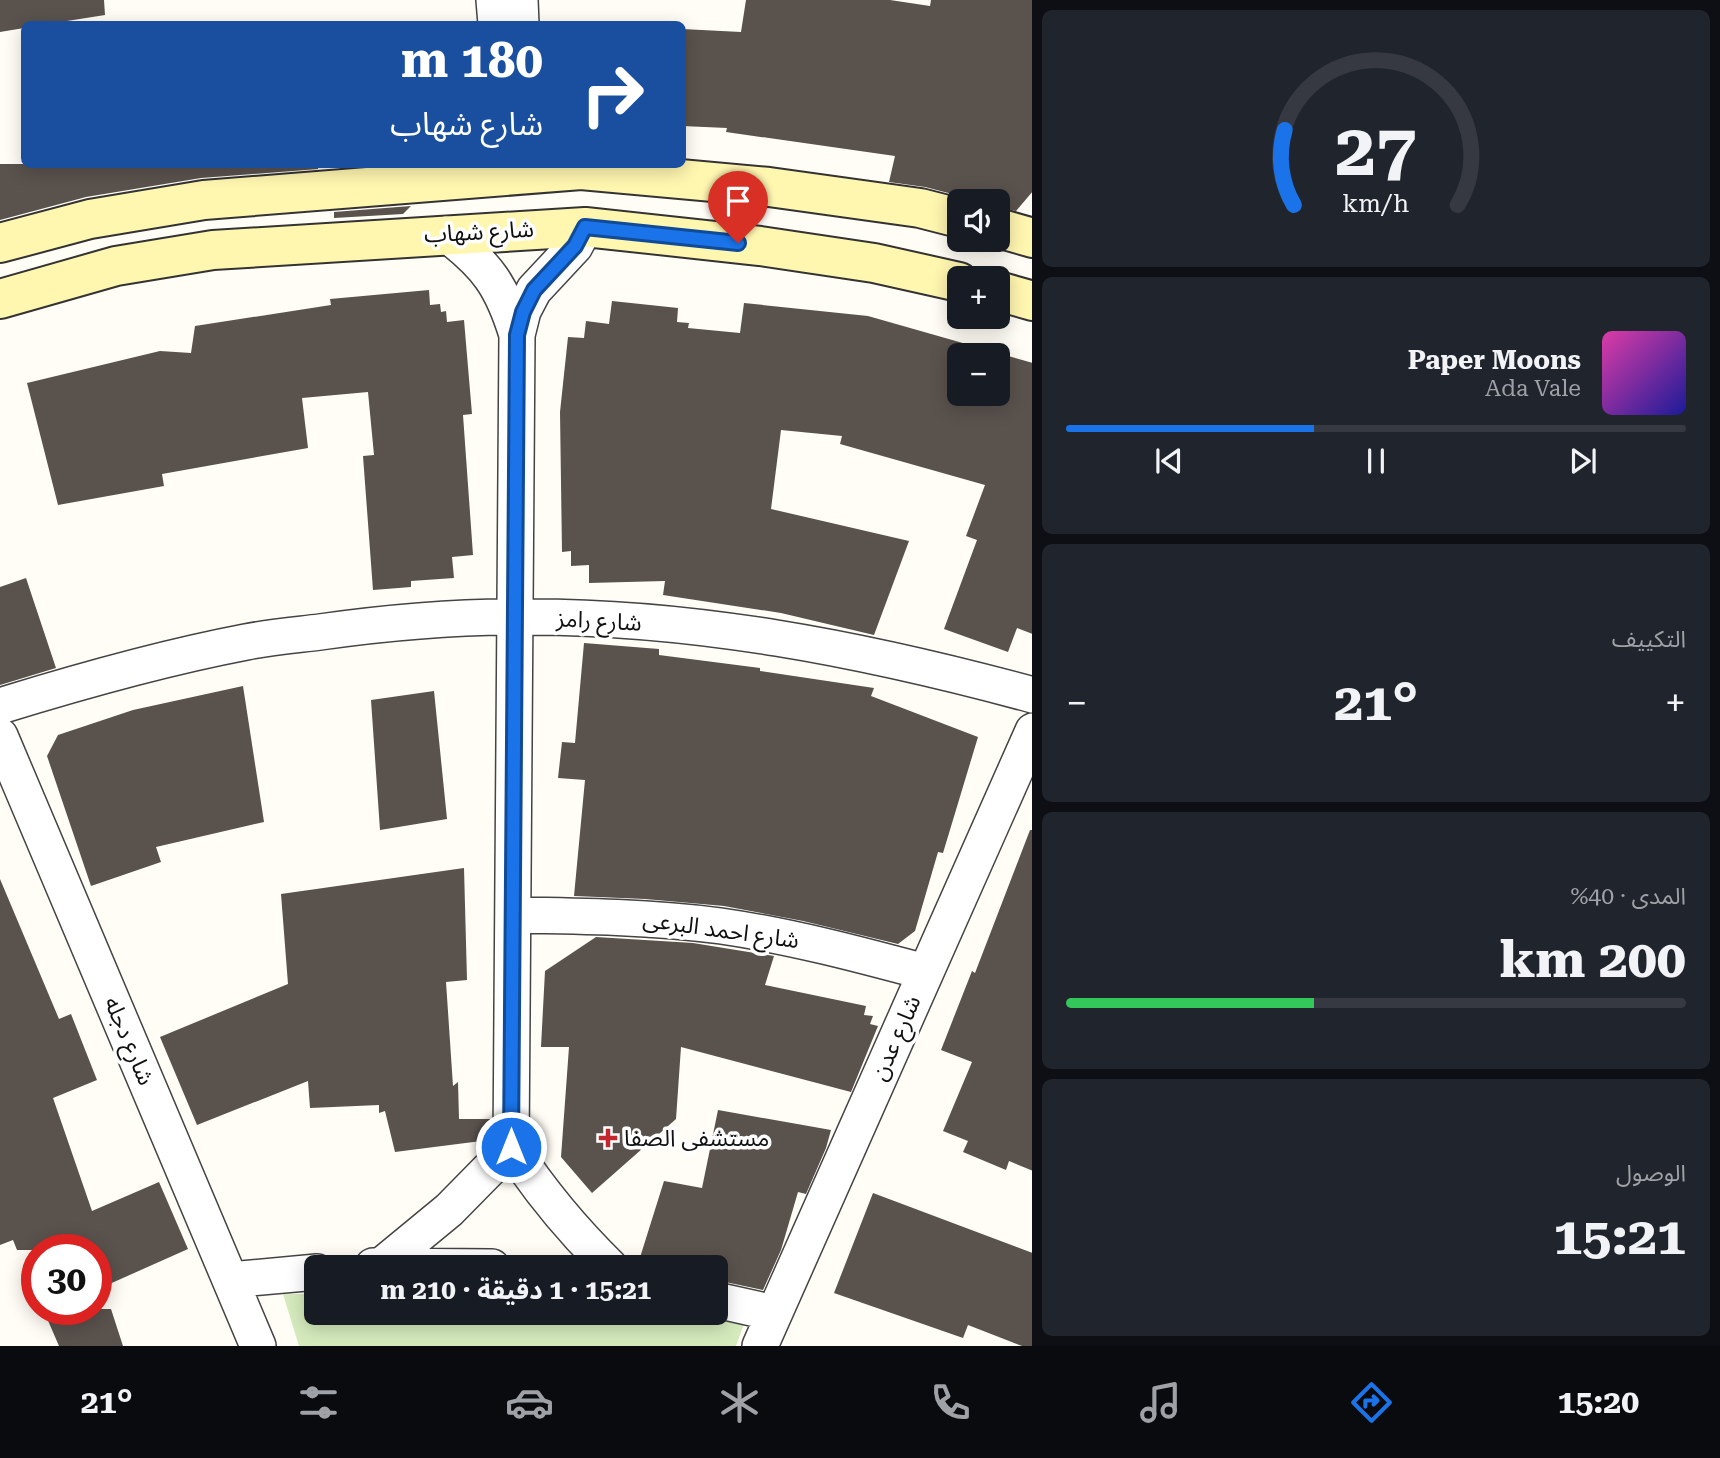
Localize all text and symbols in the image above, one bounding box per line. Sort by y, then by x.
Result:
text: 180 m [401,32,543,89]
icon: right [567,49,658,140]
text: شارع شهاب [390,105,543,143]
text: 27 [1335,108,1417,193]
pin [708,171,768,243]
icon: arrive [719,182,757,220]
text: km/h [1343,188,1409,217]
map controls [947,189,1010,406]
button: sound [947,189,1010,252]
street label: شارع شهاب [423,216,535,251]
button: + [947,266,1010,329]
button: − [947,343,1010,406]
text: Paper Moons [1408,345,1581,375]
text: Ada Vale [1485,375,1581,402]
icon: previous [1150,442,1188,480]
icon: pause [1357,442,1395,480]
icon: next [1564,442,1602,480]
street label: شارع رامز [555,605,642,640]
text: التكييف [1612,626,1686,653]
text: 21° [1334,672,1418,733]
text: − [1066,681,1087,725]
text: + [1665,681,1686,725]
text: المدى · 40% [1570,883,1686,910]
street label: شارع احمد البرعى [641,906,801,957]
text: 200 km [1499,929,1686,990]
street label: شارع عدن [865,991,929,1086]
street label: شارع دجله [96,993,160,1090]
position arrow [474,1110,548,1184]
place label: مستشفى الصفا [624,1125,769,1152]
marker: مستشفى الصفا [598,1128,618,1148]
text: الوصول [1616,1160,1686,1187]
text: 15:21 [1553,1206,1686,1267]
speed limit sign: 30 [21,1234,112,1325]
text: 15:21 · 1 دقيقة · 210 m [381,1275,651,1305]
icon: filters [294,1378,343,1427]
icon: car [505,1378,554,1427]
icon: climate [715,1378,764,1427]
icon: phone [926,1378,975,1427]
icon: music [1136,1378,1185,1427]
icon: directions [1347,1378,1396,1427]
text: 21° [81,1383,133,1421]
text: 15:20 [1558,1383,1639,1421]

